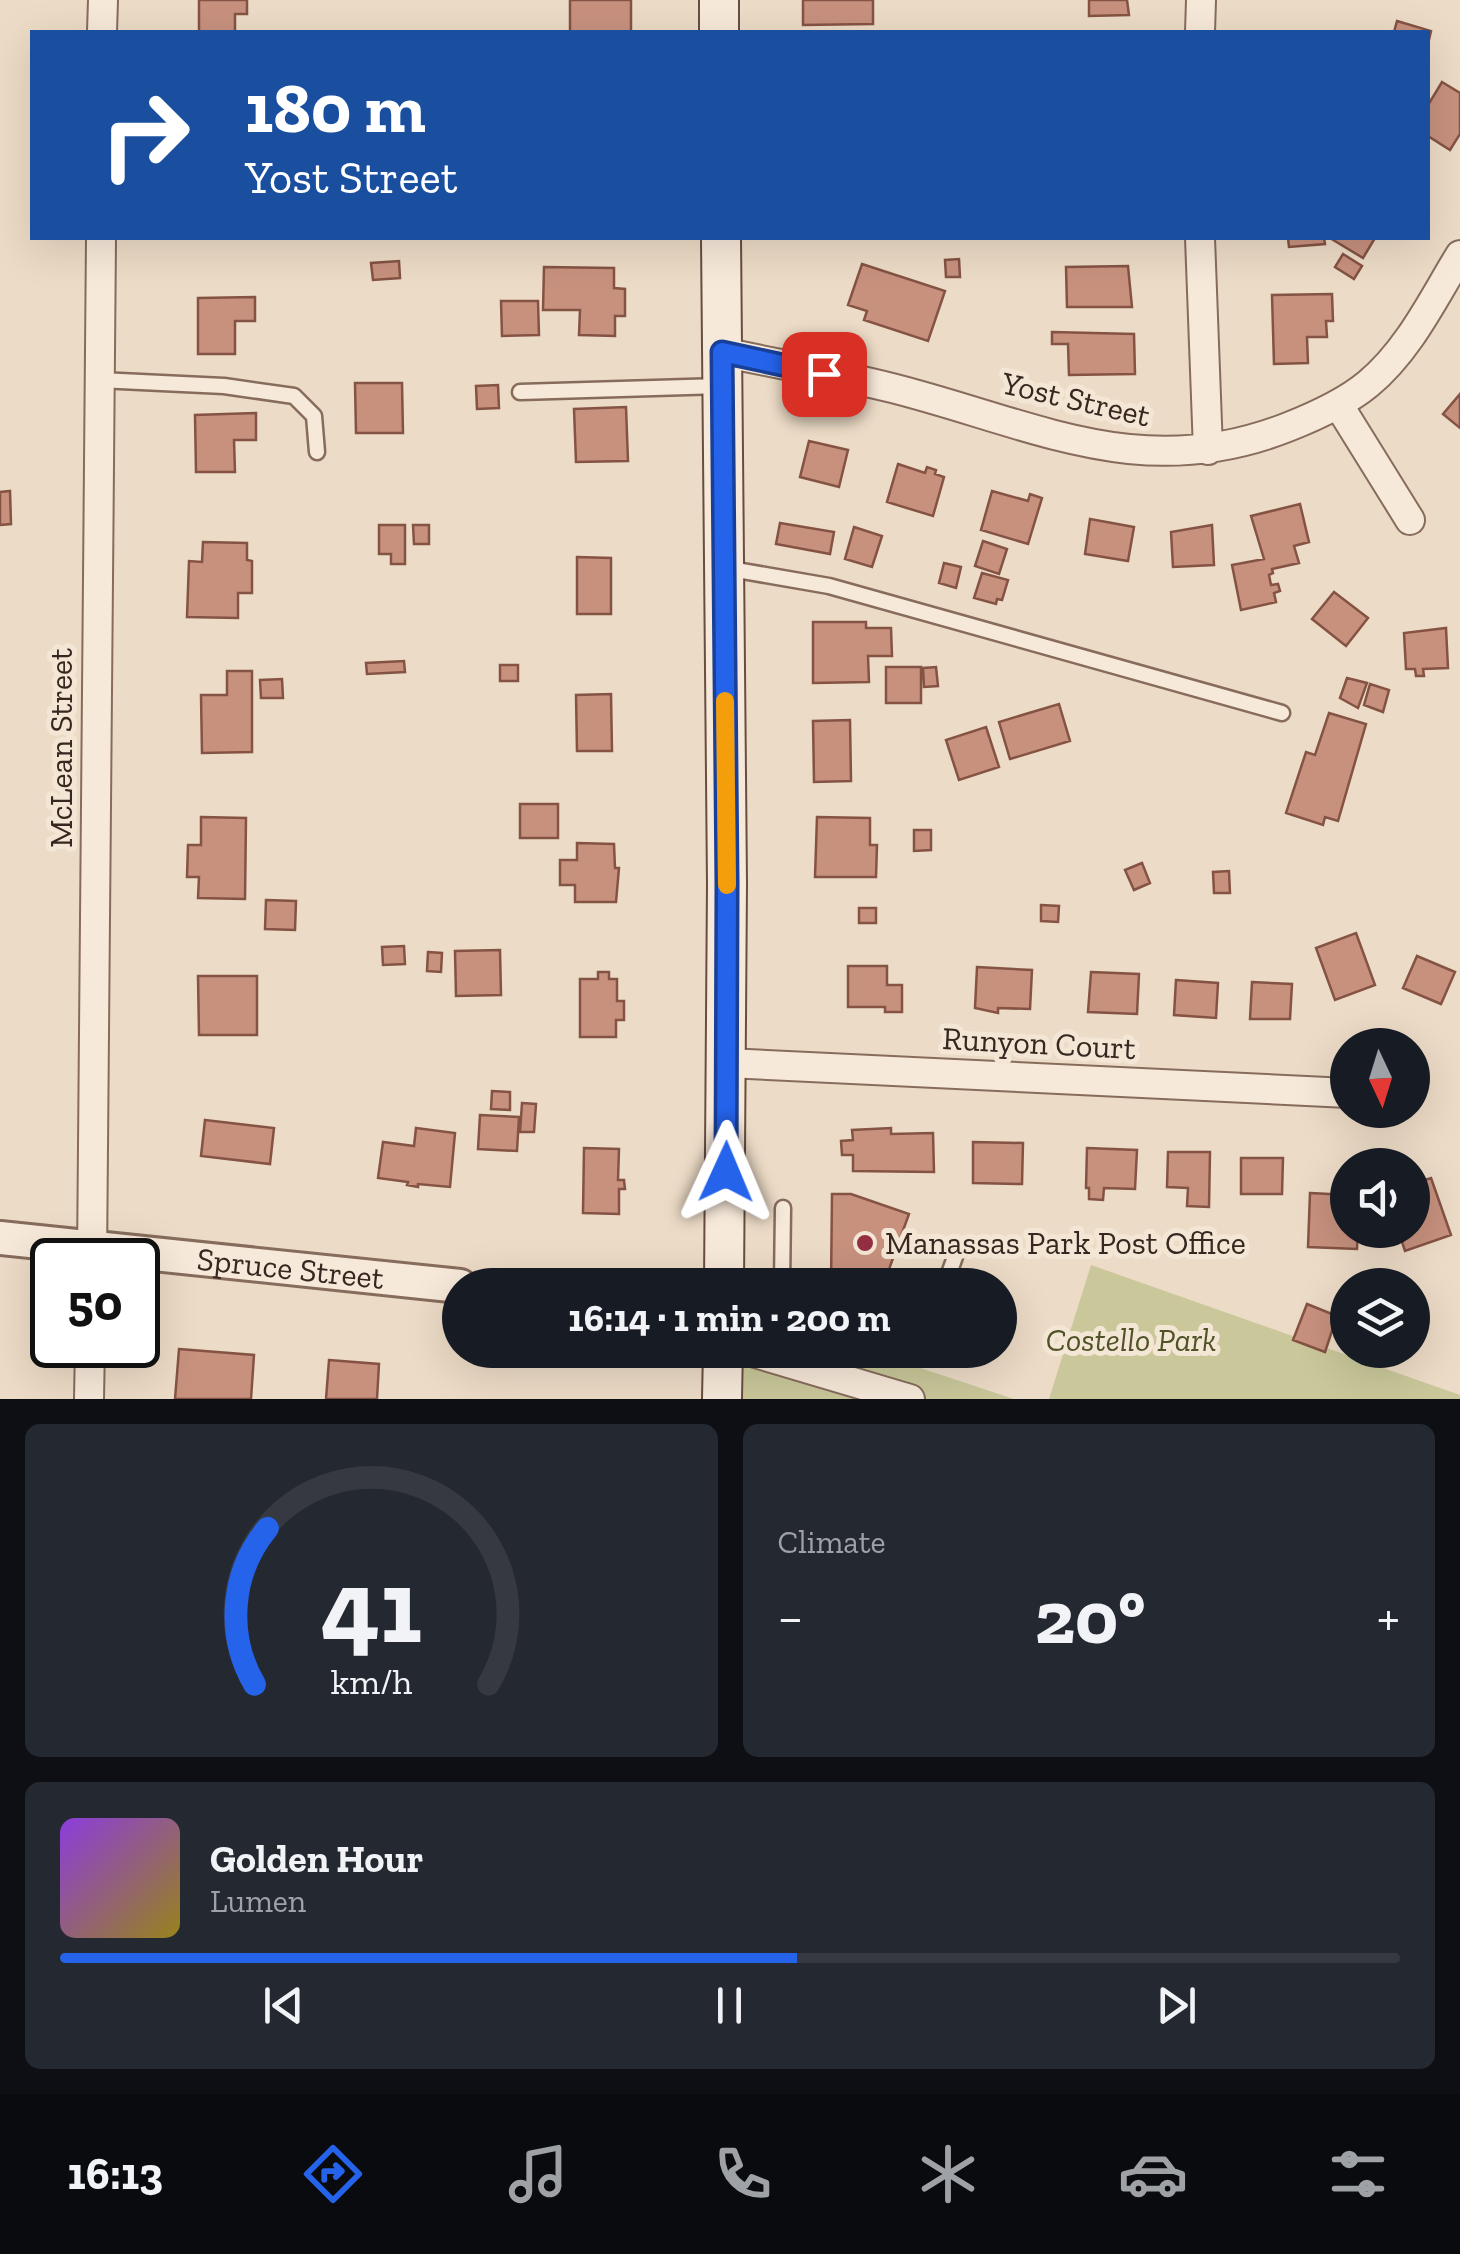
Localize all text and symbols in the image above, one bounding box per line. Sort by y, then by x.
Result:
text: 180 m [245,66,426,150]
icon: right [80,70,210,200]
text: Yost Street [245,151,457,205]
pin [782,332,867,417]
icon: arrive [797,347,852,402]
street label: Yost Street [997,363,1154,435]
street label: McLean Street [42,648,80,848]
street label: Runyon Court [941,1019,1137,1067]
north arrow [1330,1028,1430,1128]
map controls [1330,1028,1430,1368]
position arrow [674,1120,778,1224]
button: sound [1330,1148,1430,1248]
place label: Manassas Park Post Office [885,1224,1246,1262]
marker: Manassas Park Post Office [854,1232,876,1254]
speed limit sign: 50 [30,1238,160,1368]
street label: Spruce Street [195,1240,386,1297]
button: layers [1330,1268,1430,1368]
text: 16:14 · 1 min · 200 m [568,1295,891,1341]
park label: Costello Park [1046,1321,1216,1359]
text: Climate [778,1523,886,1561]
text: 41 [321,1544,422,1669]
text: 20° [1035,1572,1145,1662]
text: − [778,1584,803,1650]
text: + [1377,1584,1400,1650]
text: km/h [330,1660,412,1703]
text: Golden Hour [210,1836,423,1882]
text: Lumen [210,1882,306,1920]
icon: previous [256,1978,311,2033]
icon: pause [702,1978,757,2033]
icon: next [1149,1978,1204,2033]
icon: directions [298,2139,368,2209]
icon: music [503,2139,573,2209]
icon: phone [708,2139,778,2209]
icon: climate [913,2139,983,2209]
icon: car [1118,2139,1188,2209]
icon: filters [1323,2139,1393,2209]
text: 16:13 [67,2147,163,2201]

